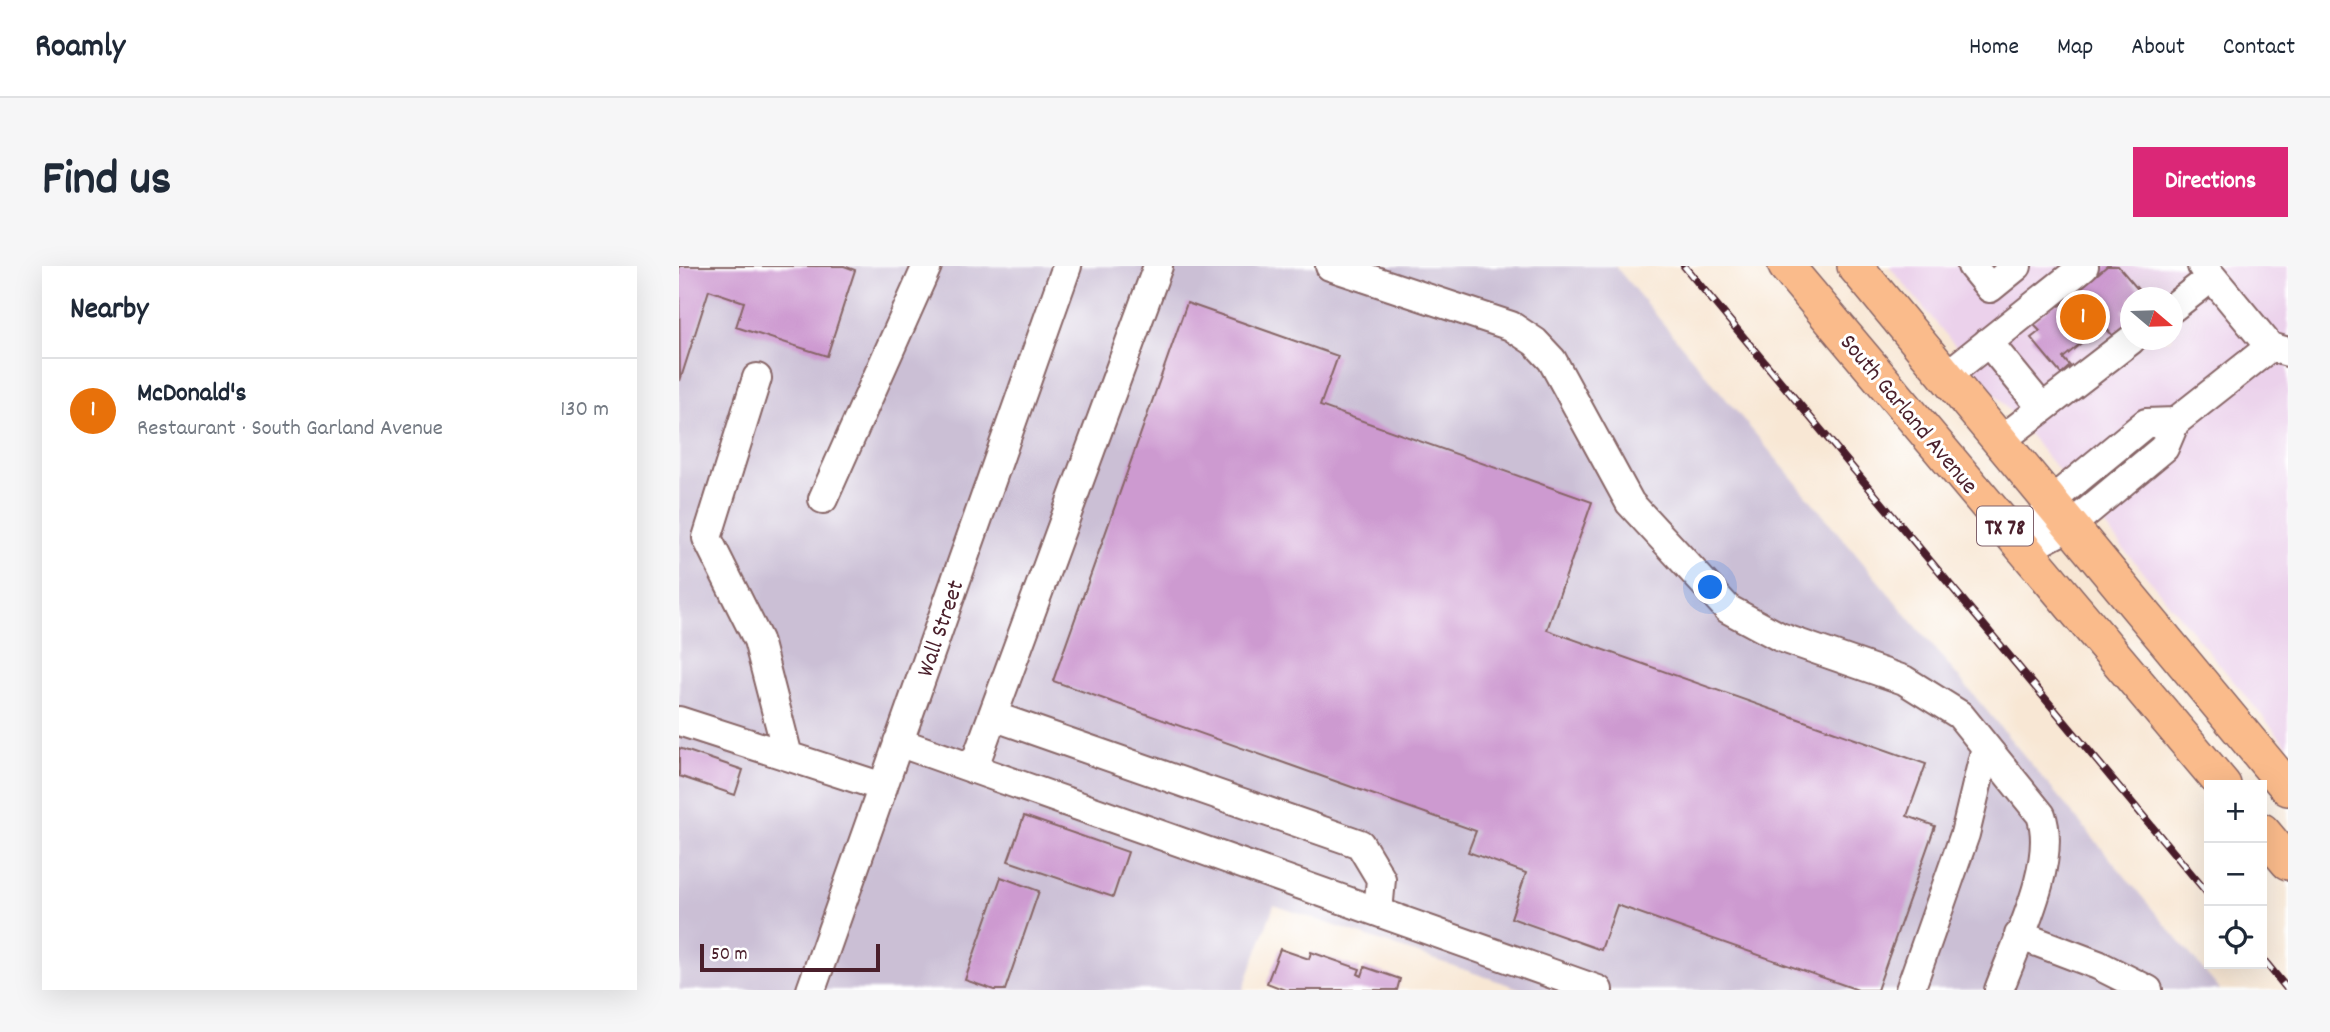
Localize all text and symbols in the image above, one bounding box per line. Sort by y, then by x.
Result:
text: Roamly [35,25,125,72]
text: Home [1969,31,2019,65]
text: Map [2057,31,2093,65]
text: About [2131,31,2185,65]
text: Contact [2223,31,2295,65]
text: Find us [42,147,171,217]
button: Directions [2133,147,2288,217]
north arrow [2120,287,2183,350]
text: Nearby [70,290,148,333]
pin: 1 [2060,291,2106,343]
street label: South Garland Avenue [1830,328,1985,502]
text: McDonald's [137,376,246,413]
text: 1 [90,394,96,427]
text: 130 m [560,394,609,427]
text: Restaurant · South Garland Avenue [137,413,443,446]
road number: TX 78 [1977,507,2033,546]
your location [1693,570,1727,604]
street label: Wall Street [909,576,974,682]
map controls [2204,780,2267,969]
button: + [2204,780,2267,843]
button: − [2204,843,2267,906]
button: locate [2204,906,2267,969]
scale bar [700,941,880,973]
text: 50 m [711,942,748,969]

